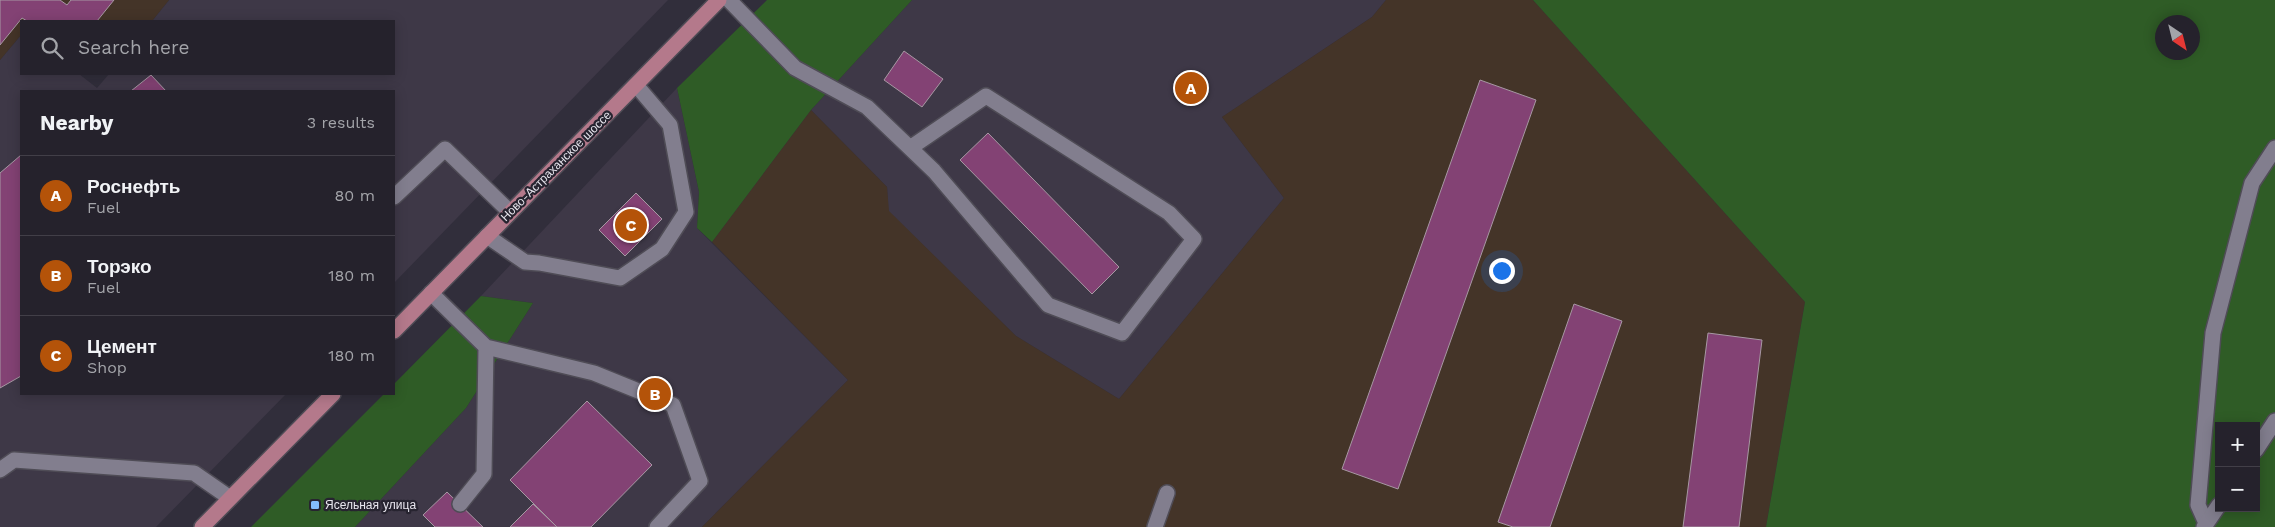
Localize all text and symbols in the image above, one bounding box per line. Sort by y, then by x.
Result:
north arrow [2155,15,2200,60]
search box [20,20,395,75]
icon: search [38,34,66,62]
text: Search here [78,36,189,59]
pin: A [1175,69,1207,107]
street label: Ново-Астраханское шоссе [498,108,614,224]
text: Nearby [40,110,113,135]
text: 3 results [307,113,375,132]
text: Роснефть [87,175,181,198]
text: A [51,186,61,205]
text: 80 m [334,186,375,205]
text: Fuel [87,198,120,217]
pin: C [615,206,647,244]
text: Торэко [87,255,152,278]
your location [1489,258,1515,284]
text: B [51,266,61,285]
text: 180 m [328,266,375,285]
text: Fuel [87,278,120,297]
text: Цемент [87,335,157,358]
text: C [51,346,61,365]
text: 180 m [328,346,375,365]
text: Shop [87,358,127,377]
pin: B [639,375,671,413]
map controls [2215,422,2260,512]
button: + [2215,422,2260,467]
button: − [2215,467,2260,512]
place label: Ясельная улица [325,498,416,512]
marker: Ясельная улица [309,499,321,511]

